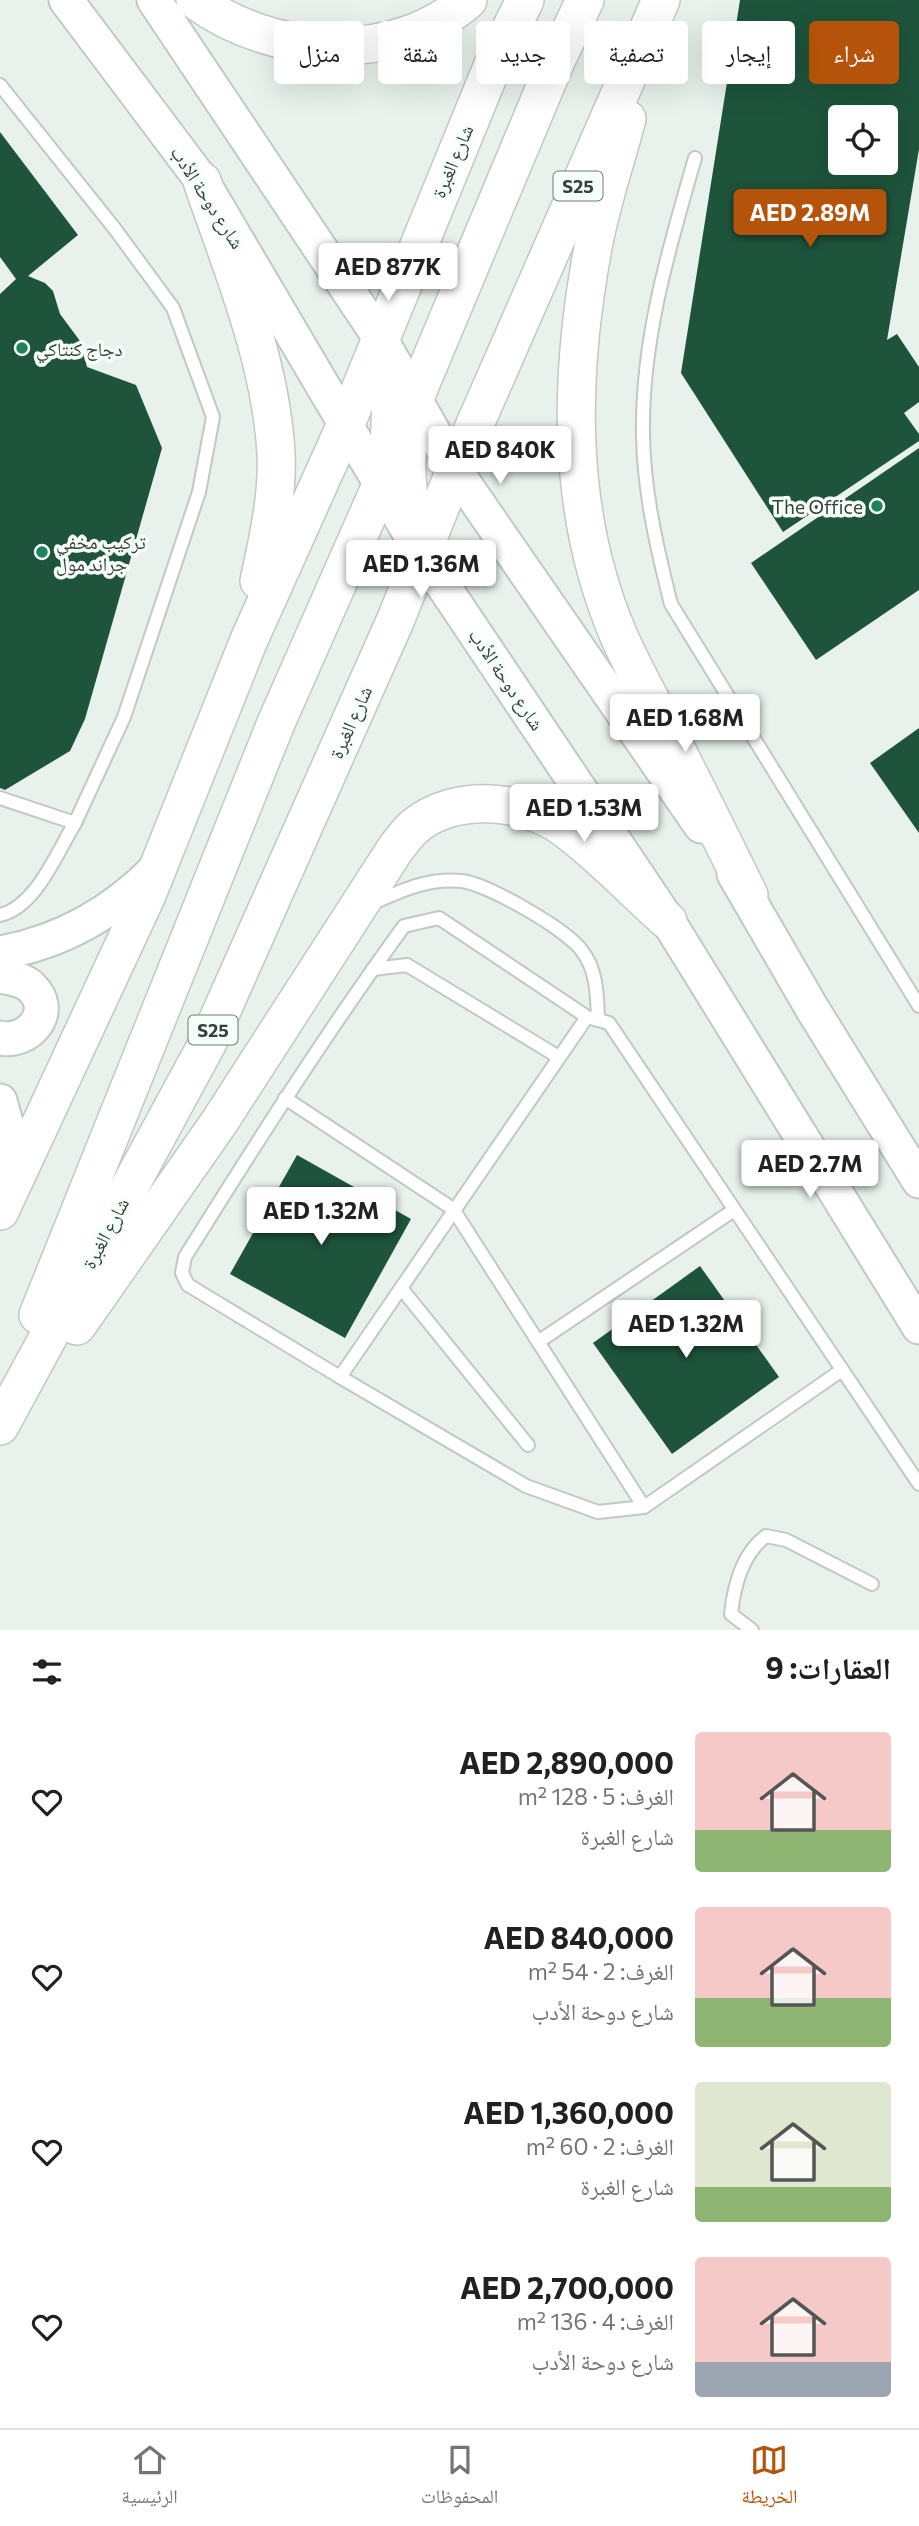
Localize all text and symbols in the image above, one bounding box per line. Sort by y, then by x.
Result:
chip: منزل [274,21,364,84]
chip: شقة [378,21,462,84]
chip: جديد [476,21,570,84]
chip: تصفية [584,21,688,84]
chip: إيجار [702,21,795,84]
chip: شراء [809,21,899,84]
map controls [828,105,898,175]
button: locate [828,105,898,175]
street label: شارع الغبرة [426,121,479,201]
street label: شارع دوحة الأدب [165,141,250,253]
road number: S25 [554,172,602,201]
pin: AED 2.89M [730,190,890,249]
text: AED 2.89M [750,198,870,226]
pin: AED 877K [316,244,460,303]
text: AED 877K [335,252,441,280]
place label: دجاج كنتاكي [36,337,123,364]
marker: دجاج كنتاكي [14,340,30,356]
pin: AED 840K [428,426,572,486]
text: AED 840K [444,435,556,463]
place label: The Office [772,495,863,518]
marker: The Office [869,498,885,514]
place label: تركيب مخفي جراند مول [56,530,146,576]
pin: AED 1.36M [341,540,501,600]
marker: تركيب مخفي جراند مول [34,544,50,560]
text: AED 1.36M [362,549,480,577]
street label: شارع دوحة الأدب [464,624,549,735]
street label: شارع الغبرة [324,682,377,762]
pin: AED 1.68M [605,694,765,754]
text: AED 1.68M [626,703,744,731]
pin: AED 1.53M [504,784,664,844]
text: AED 1.53M [526,793,642,821]
road number: S25 [188,1015,238,1044]
pin: AED 2.7M [738,1140,882,1200]
text: AED 2.7M [757,1149,863,1177]
pin: AED 1.32M [241,1188,401,1247]
street label: شارع الغبرة [77,1194,134,1273]
text: AED 1.32M [263,1196,379,1224]
pin: AED 1.32M [606,1300,766,1360]
text: AED 1.32M [628,1309,744,1337]
text: العقارات: 9 [765,1648,891,1685]
icon: filters [28,1653,66,1691]
text: AED 2,890,000 [459,1743,674,1780]
icon: home [751,1760,835,1844]
text: الغرف: 5 · 128 m² [518,1782,674,1810]
icon: heart [28,1783,66,1821]
text: شارع الغبرة [581,1822,674,1850]
text: AED 840,000 [483,1918,674,1955]
icon: home [751,1935,835,2019]
text: الغرف: 2 · 54 m² [528,1957,674,1985]
icon: heart [28,1958,66,1996]
text: شارع دوحة الأدب [531,1997,674,2025]
text: AED 1,360,000 [463,2093,674,2130]
icon: home [751,2110,835,2194]
text: الغرف: 2 · 60 m² [526,2132,674,2160]
icon: heart [28,2133,66,2171]
text: شارع الغبرة [581,2172,674,2200]
text: AED 2,700,000 [460,2268,674,2305]
icon: home [751,2285,835,2369]
text: الغرف: 4 · 136 m² [517,2307,674,2335]
icon: heart [28,2308,66,2346]
text: شارع دوحة الأدب [531,2347,674,2375]
tab: الرئيسية [122,2441,178,2515]
tab: المحفوظات [421,2441,498,2515]
tab: الخريطة [742,2441,797,2515]

